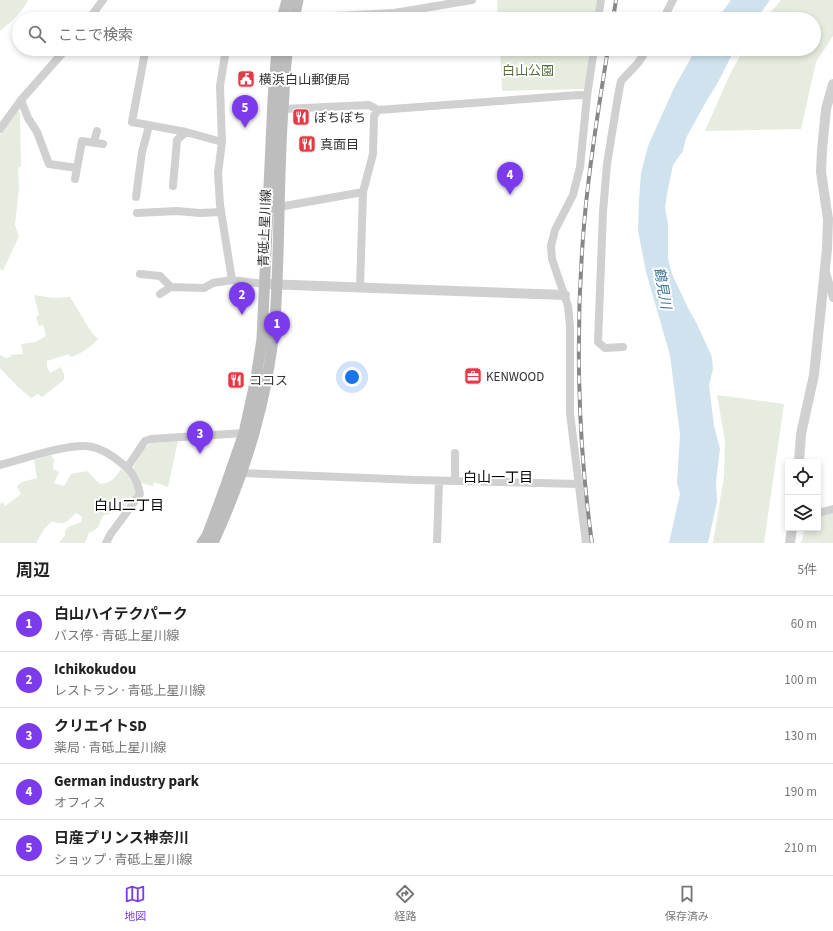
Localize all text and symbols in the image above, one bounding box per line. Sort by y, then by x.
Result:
search box [12,12,821,56]
icon: search [26,23,48,45]
text: ここで検索 [58,25,133,46]
park label: 白山公園 [502,62,554,80]
public building icon: 横浜白山郵便局 [236,69,256,89]
place label: 横浜白山郵便局 [259,71,350,89]
pin: 5 [232,95,258,128]
restaurant icon: ぼちぼち [291,107,311,127]
place label: ぼちぼち [314,109,366,127]
restaurant icon: 真面目 [297,134,317,154]
place label: 真面目 [320,136,359,154]
pin: 4 [497,162,523,195]
street label: 青砥上星川線 [255,189,275,267]
water label: 鶴見川 [649,266,676,313]
pin: 2 [229,282,255,315]
pin: 1 [264,311,290,344]
office icon: KENWOOD [463,366,483,386]
your location [342,367,362,387]
place label: KENWOOD [486,368,544,386]
restaurant icon: ココス [226,370,246,390]
place label: ココス [249,372,288,390]
pin: 3 [187,421,213,454]
map controls [785,459,821,531]
button: locate [785,459,821,495]
district label: 白山一丁目 [463,468,533,488]
button: layers [785,495,821,531]
district label: 白山二丁目 [94,496,164,516]
text: 周辺 [16,559,50,583]
text: 5件 [798,561,817,579]
text: 白山ハイテクパーク [54,604,188,625]
text: 1 [26,615,32,633]
text: 60 m [791,615,817,633]
text: バス停 · 青砥上星川線 [54,627,179,645]
text: Ichikokudou [54,659,136,680]
text: 2 [26,671,32,689]
text: 100 m [784,671,817,689]
text: レストラン · 青砥上星川線 [54,682,205,700]
text: クリエイトSD [54,716,147,737]
text: 3 [26,727,32,745]
text: 130 m [784,727,817,745]
text: 薬局 · 青砥上星川線 [54,739,166,757]
text: German industry park [54,771,199,792]
text: 4 [26,783,32,801]
text: 190 m [784,783,817,801]
text: オフィス [54,794,106,812]
text: 日産プリンス神奈川 [54,828,189,849]
text: 5 [26,839,32,857]
text: 210 m [784,839,817,857]
text: ショップ · 青砥上星川線 [54,851,192,869]
tab: 地図 [124,883,146,924]
tab: 経路 [394,883,416,924]
tab: 保存済み [665,883,709,924]

